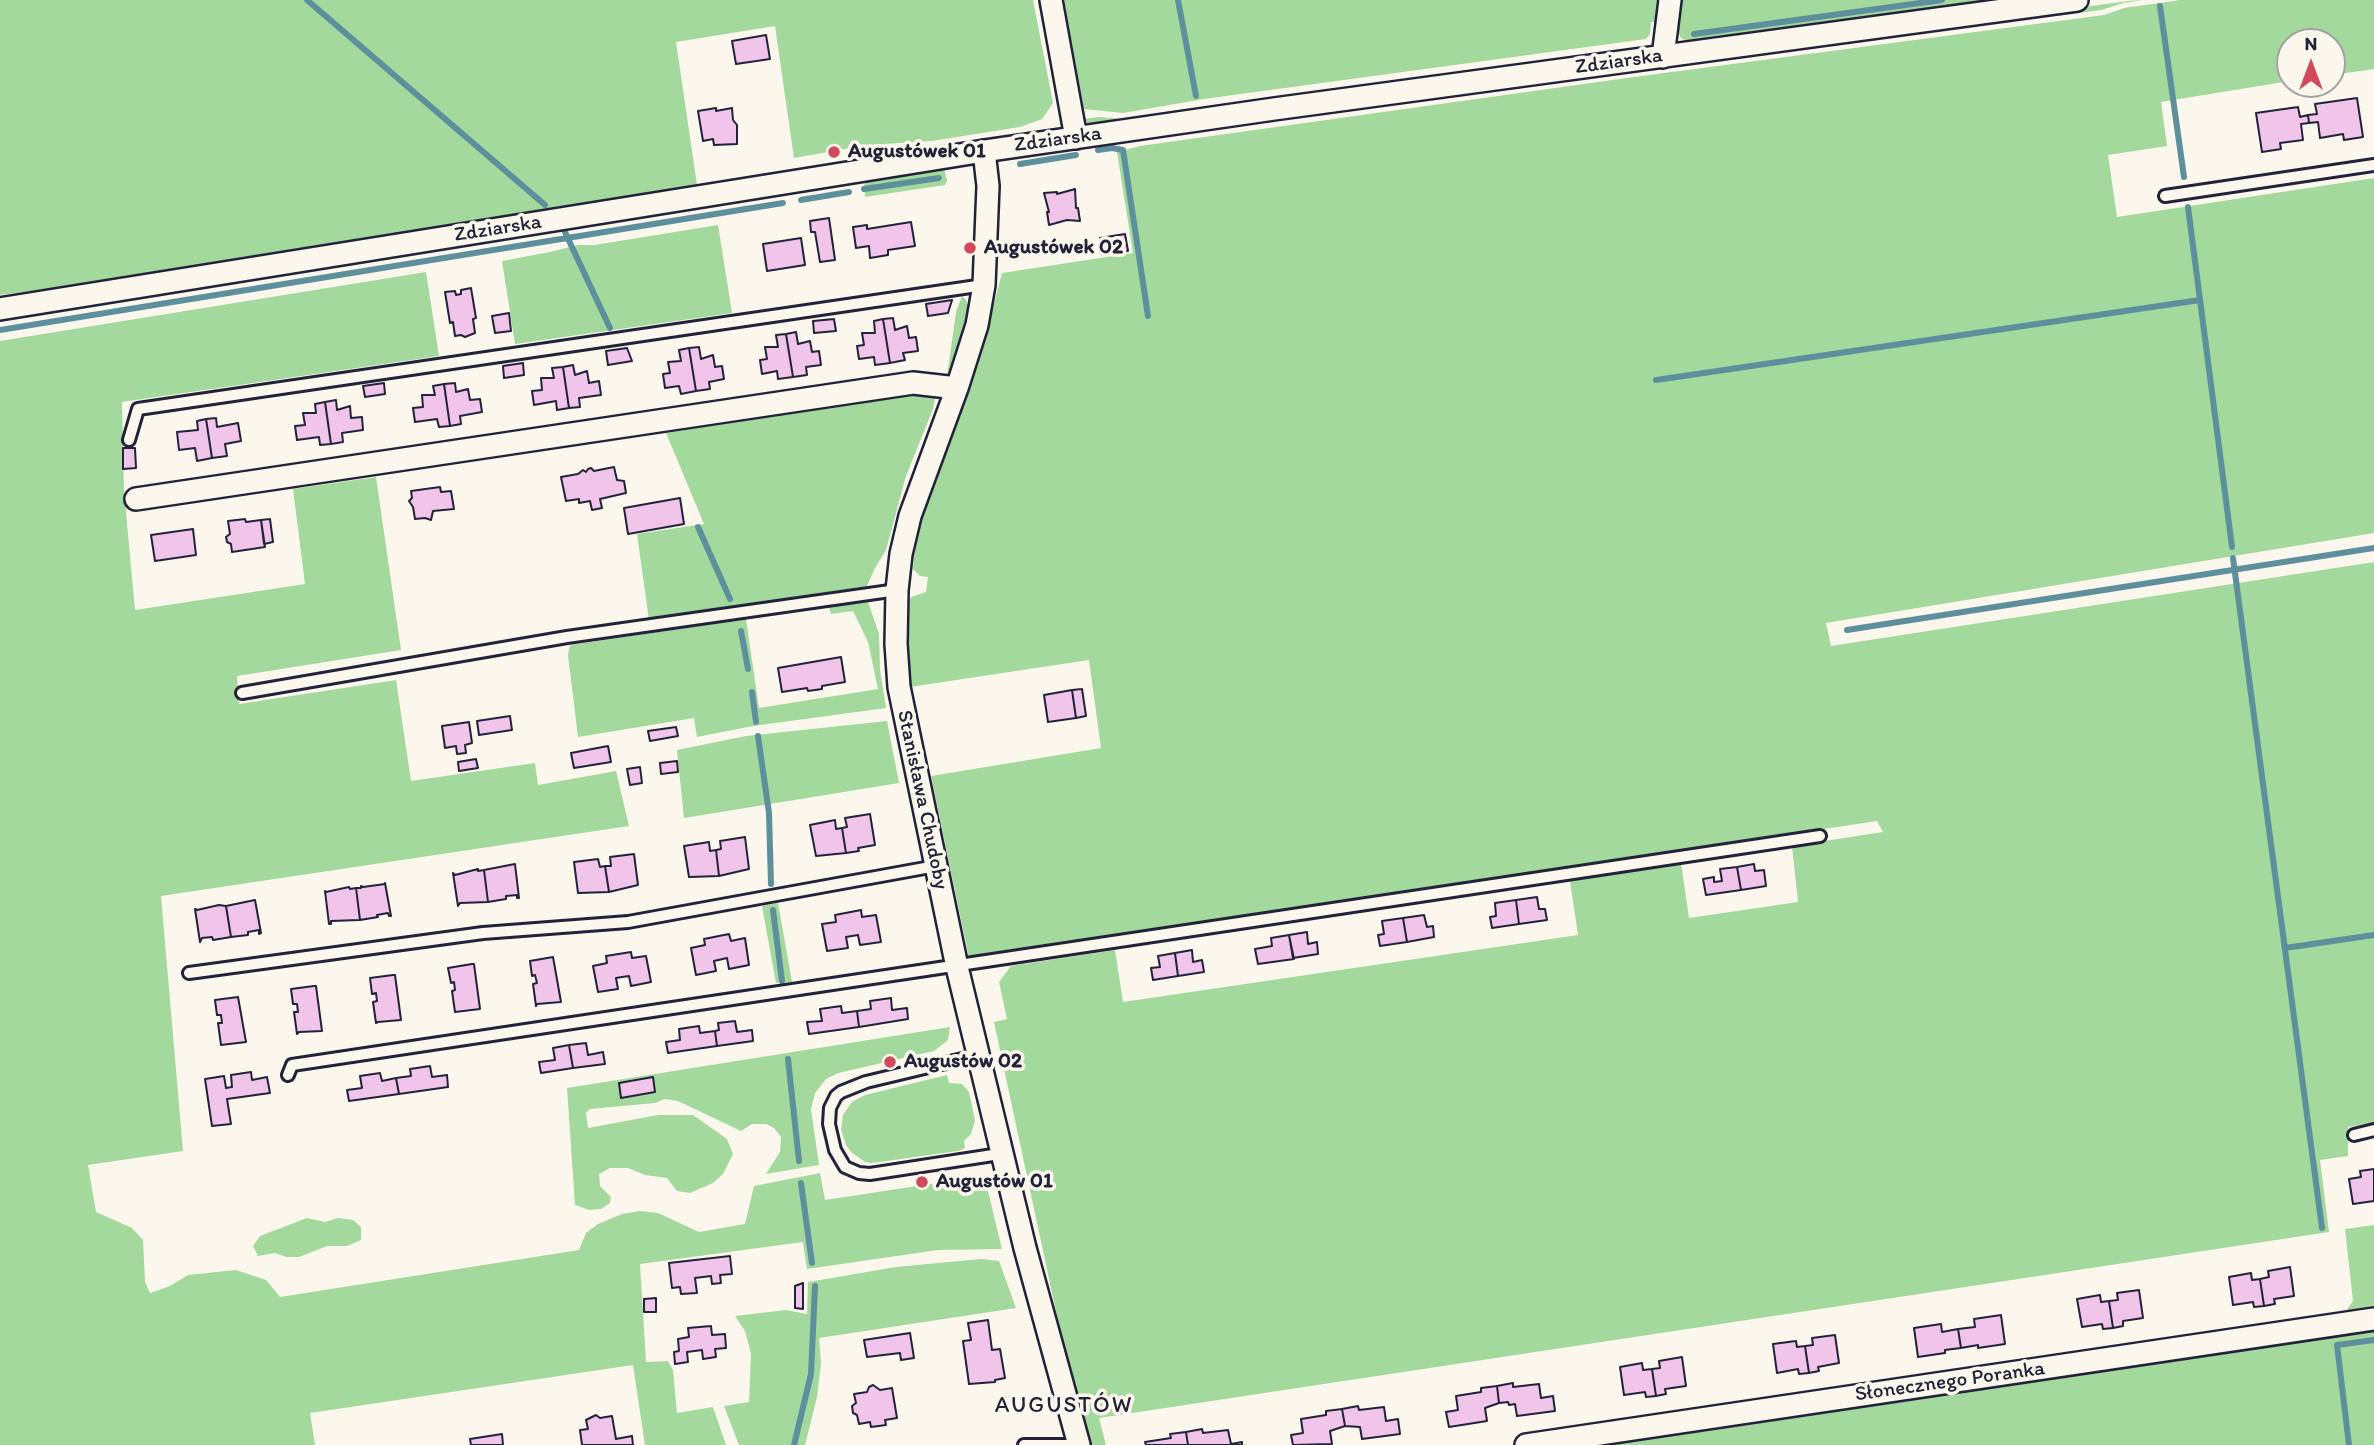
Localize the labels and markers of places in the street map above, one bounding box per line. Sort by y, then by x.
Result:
place label: Augustówek 01 [848,139,986,165]
marker: Augustówek 01 [826,144,842,160]
place label: Augustówek 02 [984,235,1123,261]
marker: Augustówek 02 [962,240,978,256]
place label: Augustów 02 [904,1049,1022,1075]
marker: Augustów 02 [882,1054,898,1070]
place label: Augustów 01 [936,1169,1053,1195]
marker: Augustów 01 [914,1174,930,1190]

